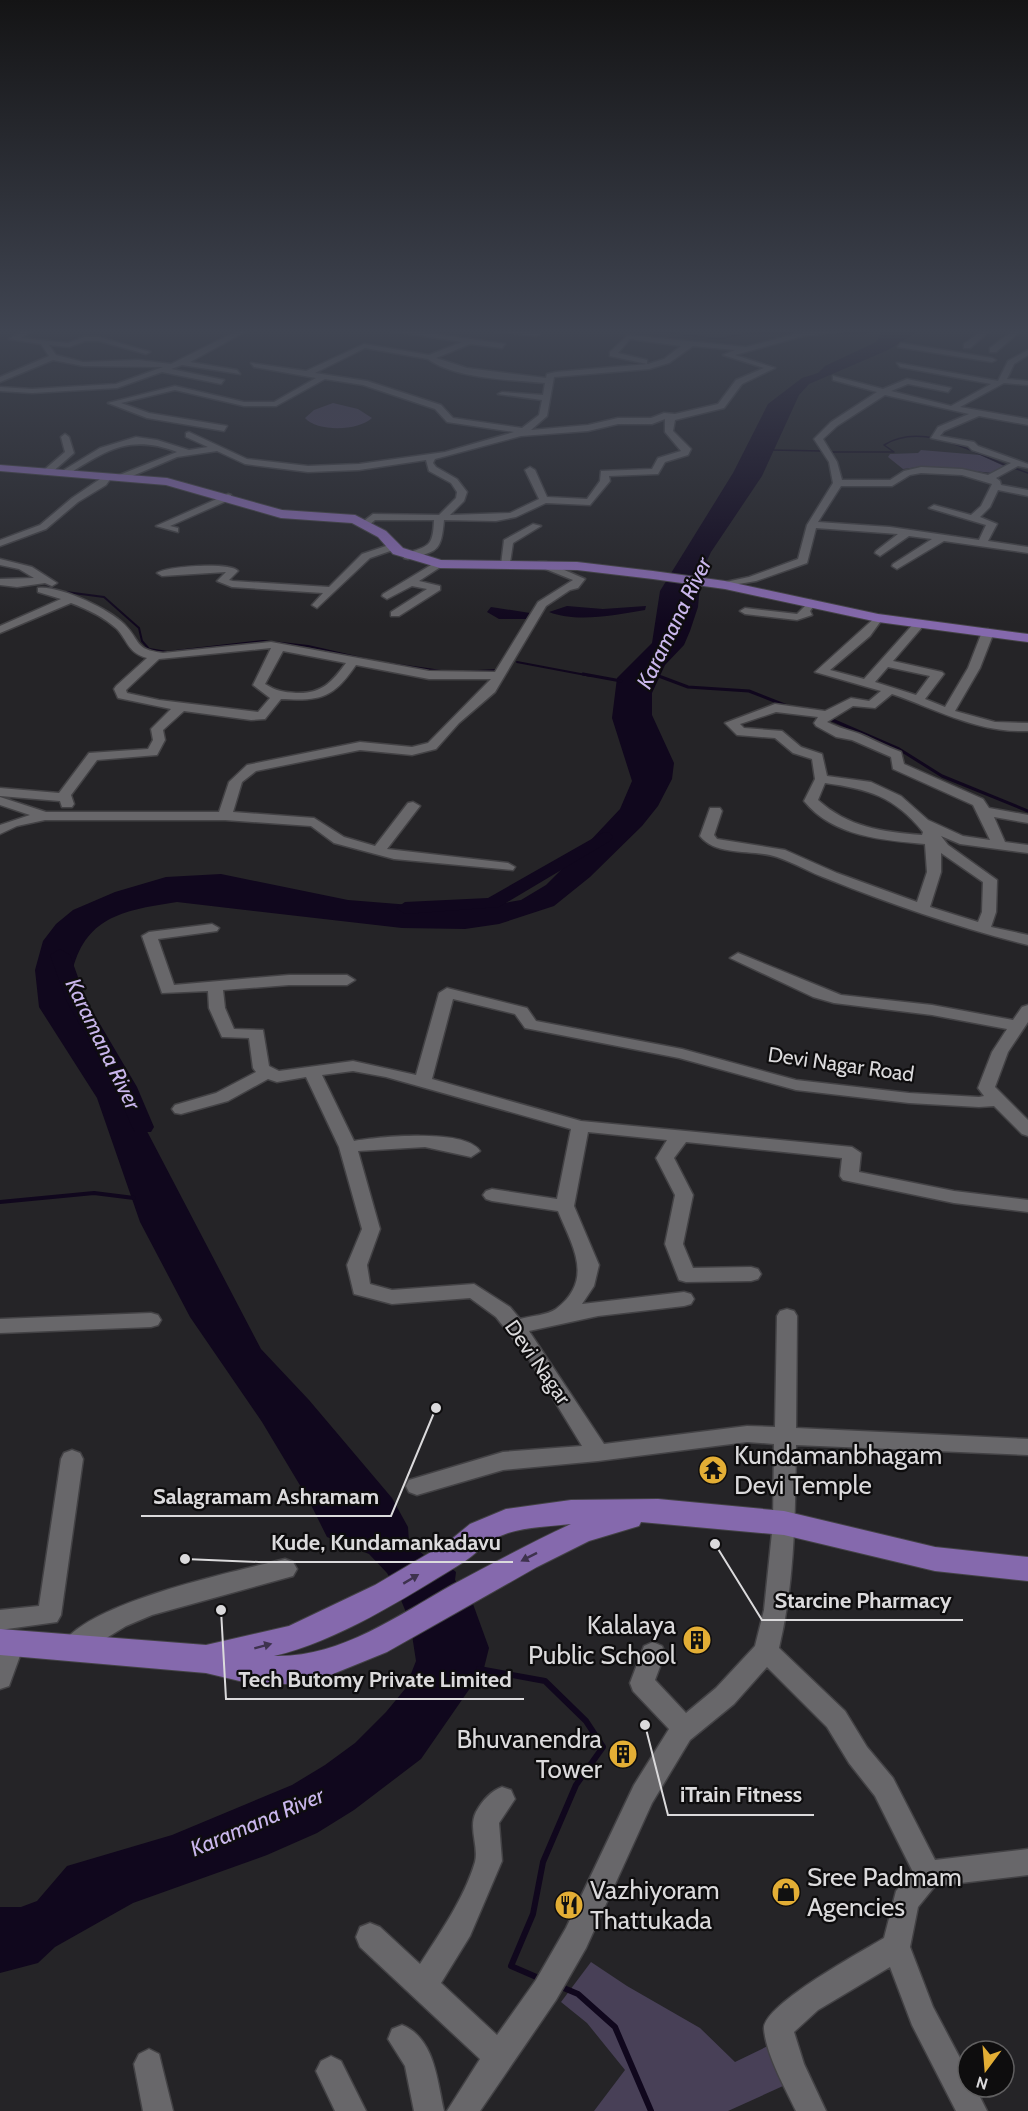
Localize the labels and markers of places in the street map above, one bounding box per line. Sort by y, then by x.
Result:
place label: Kundamanbhagam Devi Temple [734,1439,942,1501]
temple icon: Kundamanbhagam Devi Temple [697,1454,729,1486]
callout: Salagramam Ashramam [141,1476,391,1516]
callout: Kude, Kundamankadavu [259,1522,513,1562]
callout: Starcine Pharmacy [762,1580,963,1620]
place label: Kalalaya Public School [528,1609,677,1671]
building icon: Kalalaya Public School [681,1624,713,1656]
callout: Tech Butomy Private Limited [226,1659,524,1699]
place label: Bhuvanendra Tower [456,1723,603,1785]
building icon: Bhuvanendra Tower [607,1738,639,1770]
callout: iTrain Fitness [668,1775,814,1815]
place label: Sree Padmam Agencies [807,1861,962,1923]
place label: Vazhiyoram Thattukada [590,1874,720,1936]
shop icon: Sree Padmam Agencies [770,1876,802,1908]
restaurant icon: Vazhiyoram Thattukada [553,1889,585,1921]

